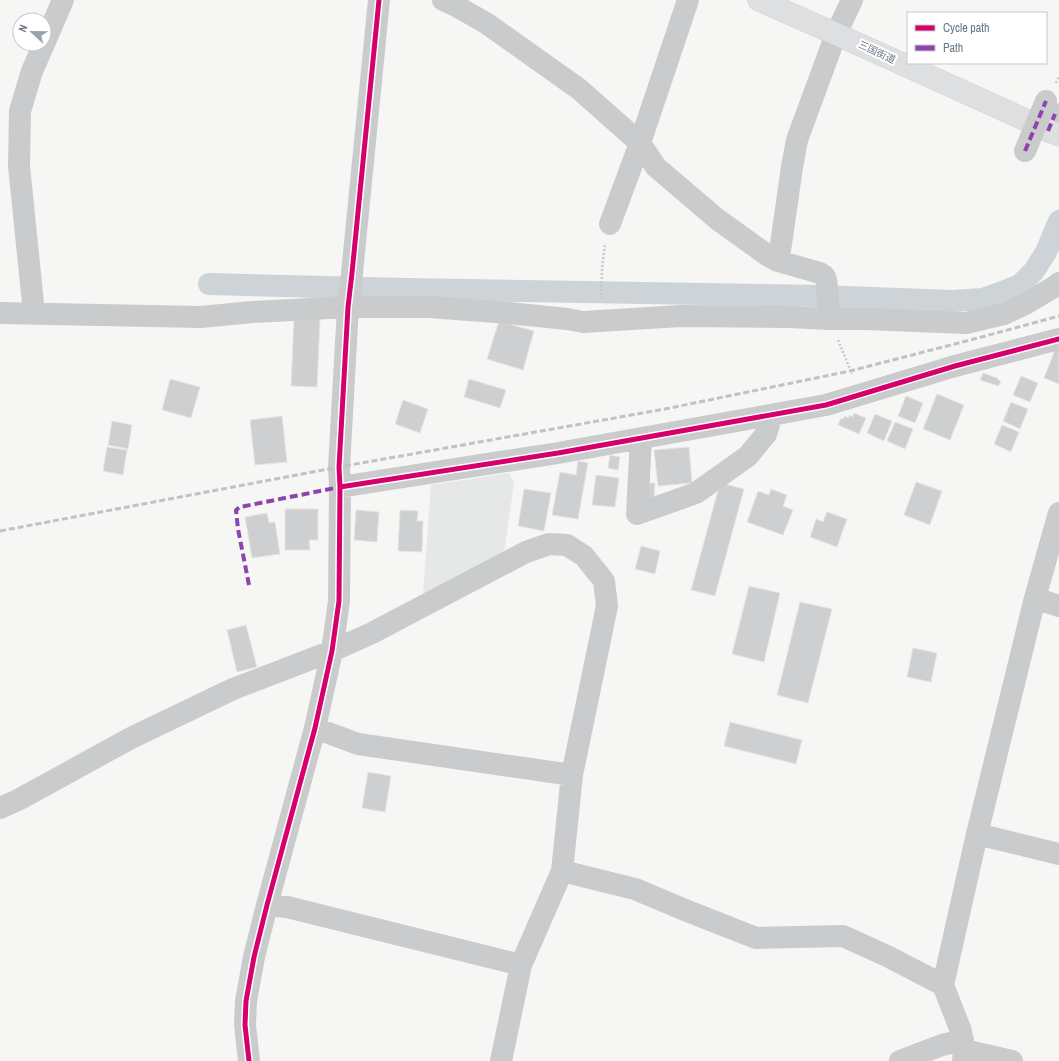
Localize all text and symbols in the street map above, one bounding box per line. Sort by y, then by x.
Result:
north arrow [12,12,52,52]
legend [907,12,1047,64]
text: Cycle path [943,20,990,36]
text: N [15,23,30,34]
street label: 三国街道 [856,38,898,66]
text: Path [943,40,963,56]

